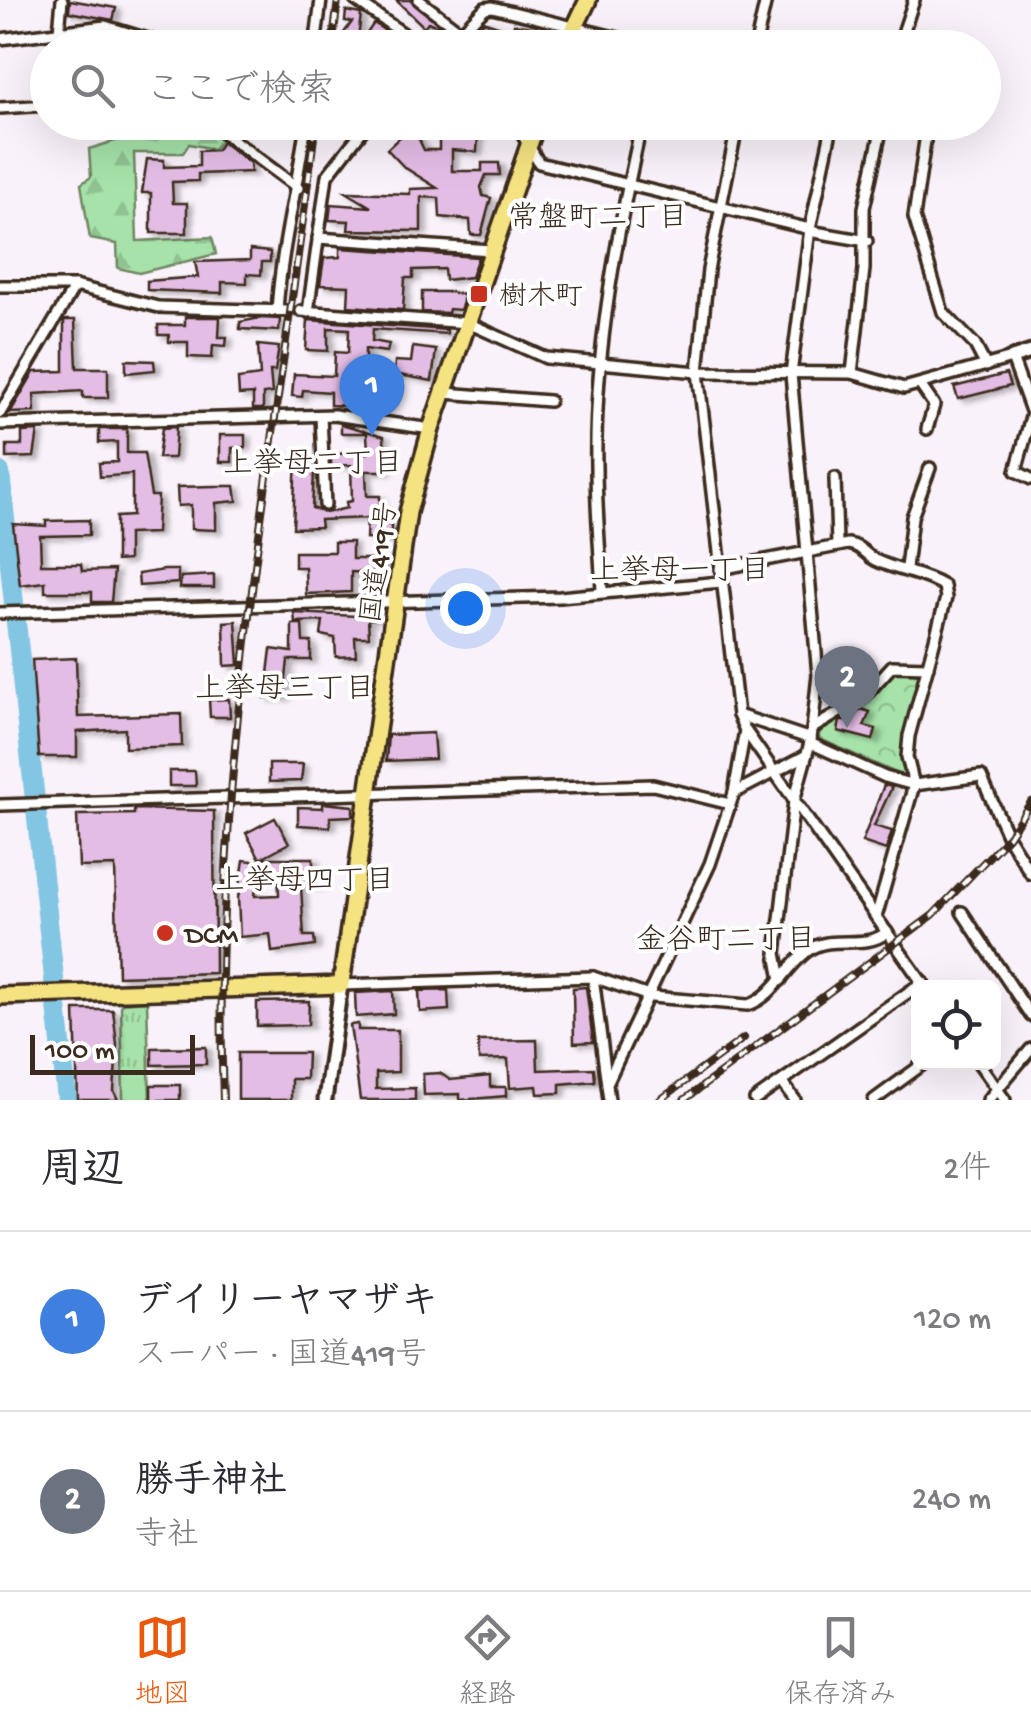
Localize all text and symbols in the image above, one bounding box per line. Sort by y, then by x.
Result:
search box [30,30,1001,140]
icon: search [65,58,120,113]
text: ここで検索 [145,71,335,115]
district label: 常盤町二丁目 [508,201,688,238]
place label: 樹木町 [499,281,583,315]
marker: 樹木町 [468,283,490,305]
pin: 1 [340,354,404,436]
district label: 上挙母二丁目 [223,447,403,484]
street label: 国道419号 [356,499,406,626]
district label: 上挙母一丁目 [590,554,770,591]
your location [440,583,491,634]
pin: 2 [814,646,880,728]
district label: 上挙母三丁目 [195,672,375,709]
district label: 上挙母四丁目 [215,864,395,901]
place label: DCM [183,921,238,954]
marker: DCM [154,922,176,944]
district label: 金谷町二丁目 [636,923,816,960]
map controls [911,980,1001,1070]
button: locate [911,980,1001,1070]
scale bar [30,1030,195,1074]
text: 100 m [45,1036,115,1069]
text: 周辺 [40,1149,124,1198]
text: 2件 [943,1152,991,1190]
text: デイリーヤマザキ [135,1282,438,1326]
text: 1 [66,1302,79,1340]
text: 120 m [914,1302,991,1340]
text: スーパー · 国道419号 [135,1338,427,1376]
text: 勝手神社 [135,1462,287,1506]
text: 2 [65,1482,80,1520]
text: 240 m [912,1482,991,1520]
text: 寺社 [135,1518,199,1556]
tab: 地図 [134,1610,191,1713]
tab: 経路 [459,1610,516,1713]
tab: 保存済み [784,1610,897,1713]

